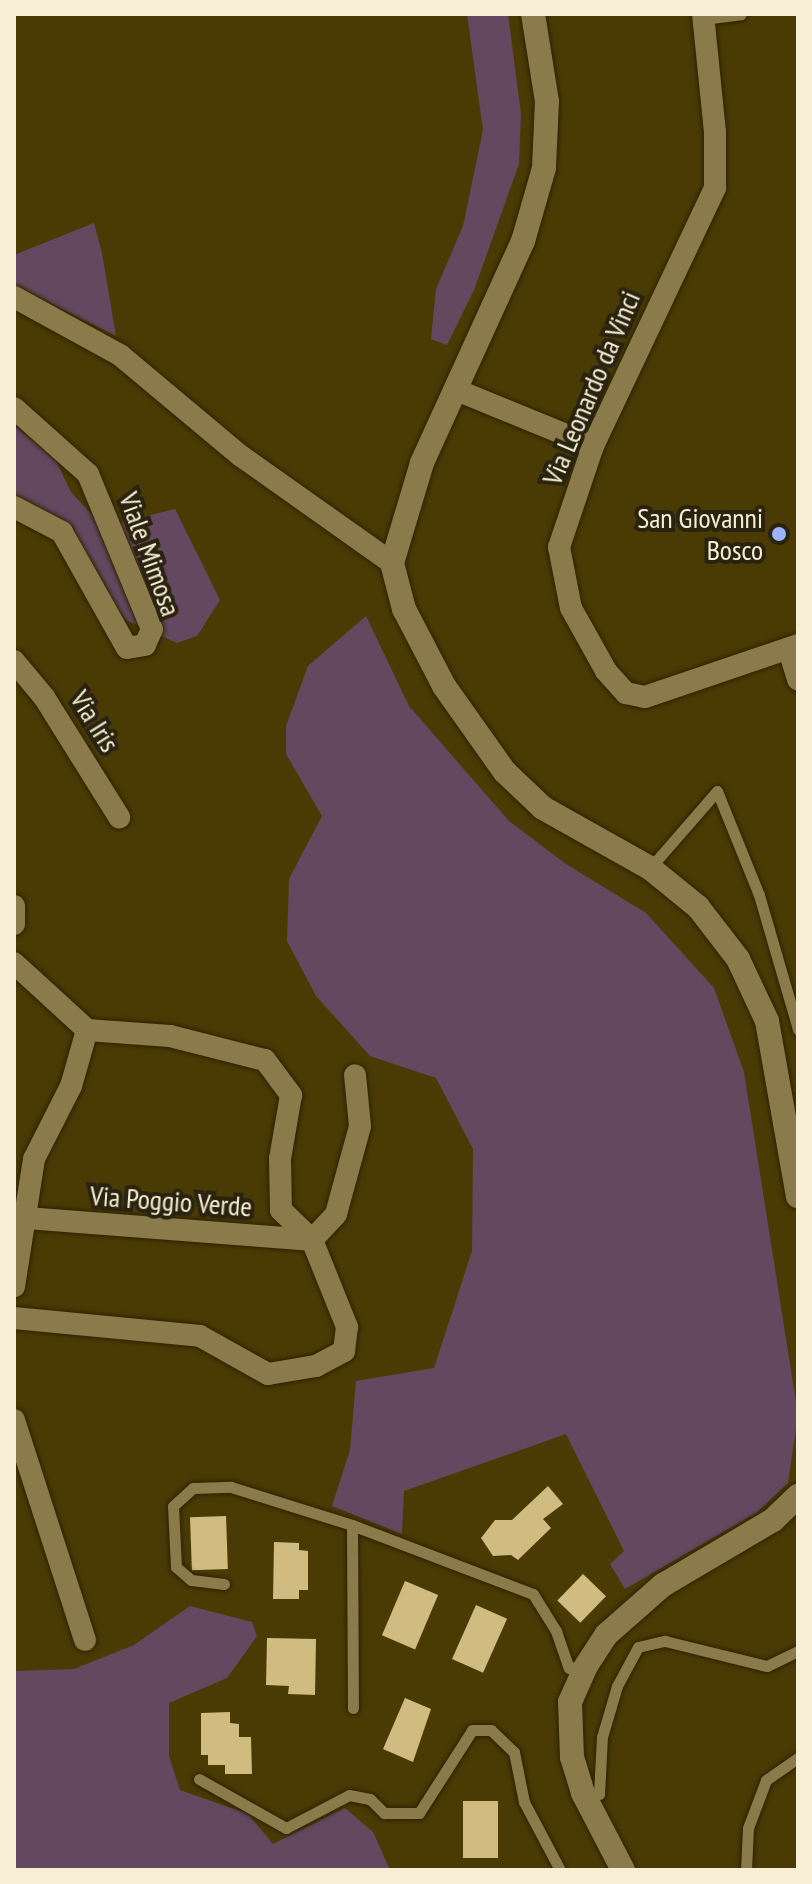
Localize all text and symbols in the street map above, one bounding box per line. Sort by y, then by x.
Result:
street label: Via Leonardo da Vinci [535,286,647,490]
street label: Viale Mimosa [112,488,188,620]
place label: San Giovanni Bosco [637,501,763,567]
marker: San Giovanni Bosco [770,525,788,543]
street label: Via Iris [63,684,127,758]
street label: Via Poggio Verde [89,1179,253,1223]

